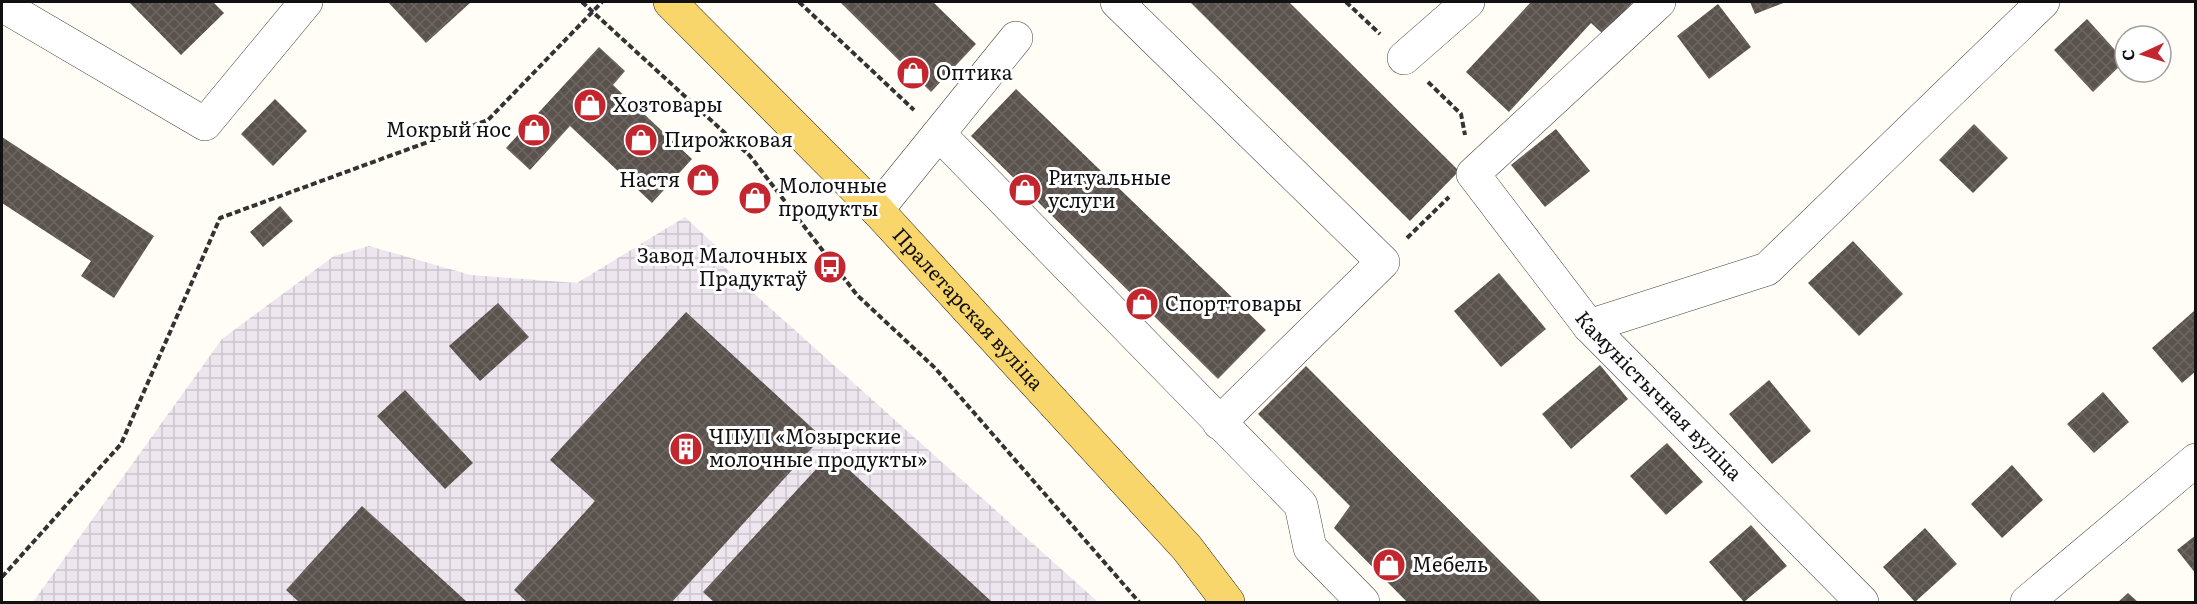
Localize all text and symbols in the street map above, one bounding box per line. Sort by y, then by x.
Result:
north arrow [2113,24,2173,84]
text: С [2115,49,2139,62]
shop icon: Оптика [895,55,931,91]
place label: Оптика [936,56,1013,86]
shop icon: Хозтовары [572,87,608,123]
place label: Хозтовары [613,88,723,118]
shop icon: Мокрый нос [516,112,552,148]
place label: Мокрый нос [386,113,511,143]
shop icon: Пирожковая [623,122,659,158]
place label: Пирожковая [664,123,793,153]
place label: Ритуальные услуги [1048,161,1171,214]
shop icon: Настя [685,162,721,198]
place label: Настя [619,163,680,193]
place label: Молочные продукты [778,169,887,222]
shop icon: Ритуальные услуги [1007,172,1043,208]
shop icon: Молочные продукты [737,180,773,216]
street label: Пралетарская вуліца [887,220,1052,396]
place label: Завод Малочных Прадуктаў [637,239,808,292]
bus stop icon: Завод Малочных Прадуктаў [812,249,848,285]
shop icon: Спорттовары [1124,286,1160,322]
place label: Спорттовары [1165,287,1302,317]
street label: Камуністычная вуліца [1569,303,1751,486]
place label: ЧПУП «Мозырские молочные продукты» [709,420,927,473]
building icon: ЧПУП «Мозырские молочные продукты» [668,431,704,467]
shop icon: Мебель [1371,547,1407,583]
place label: Мебель [1412,548,1488,578]

